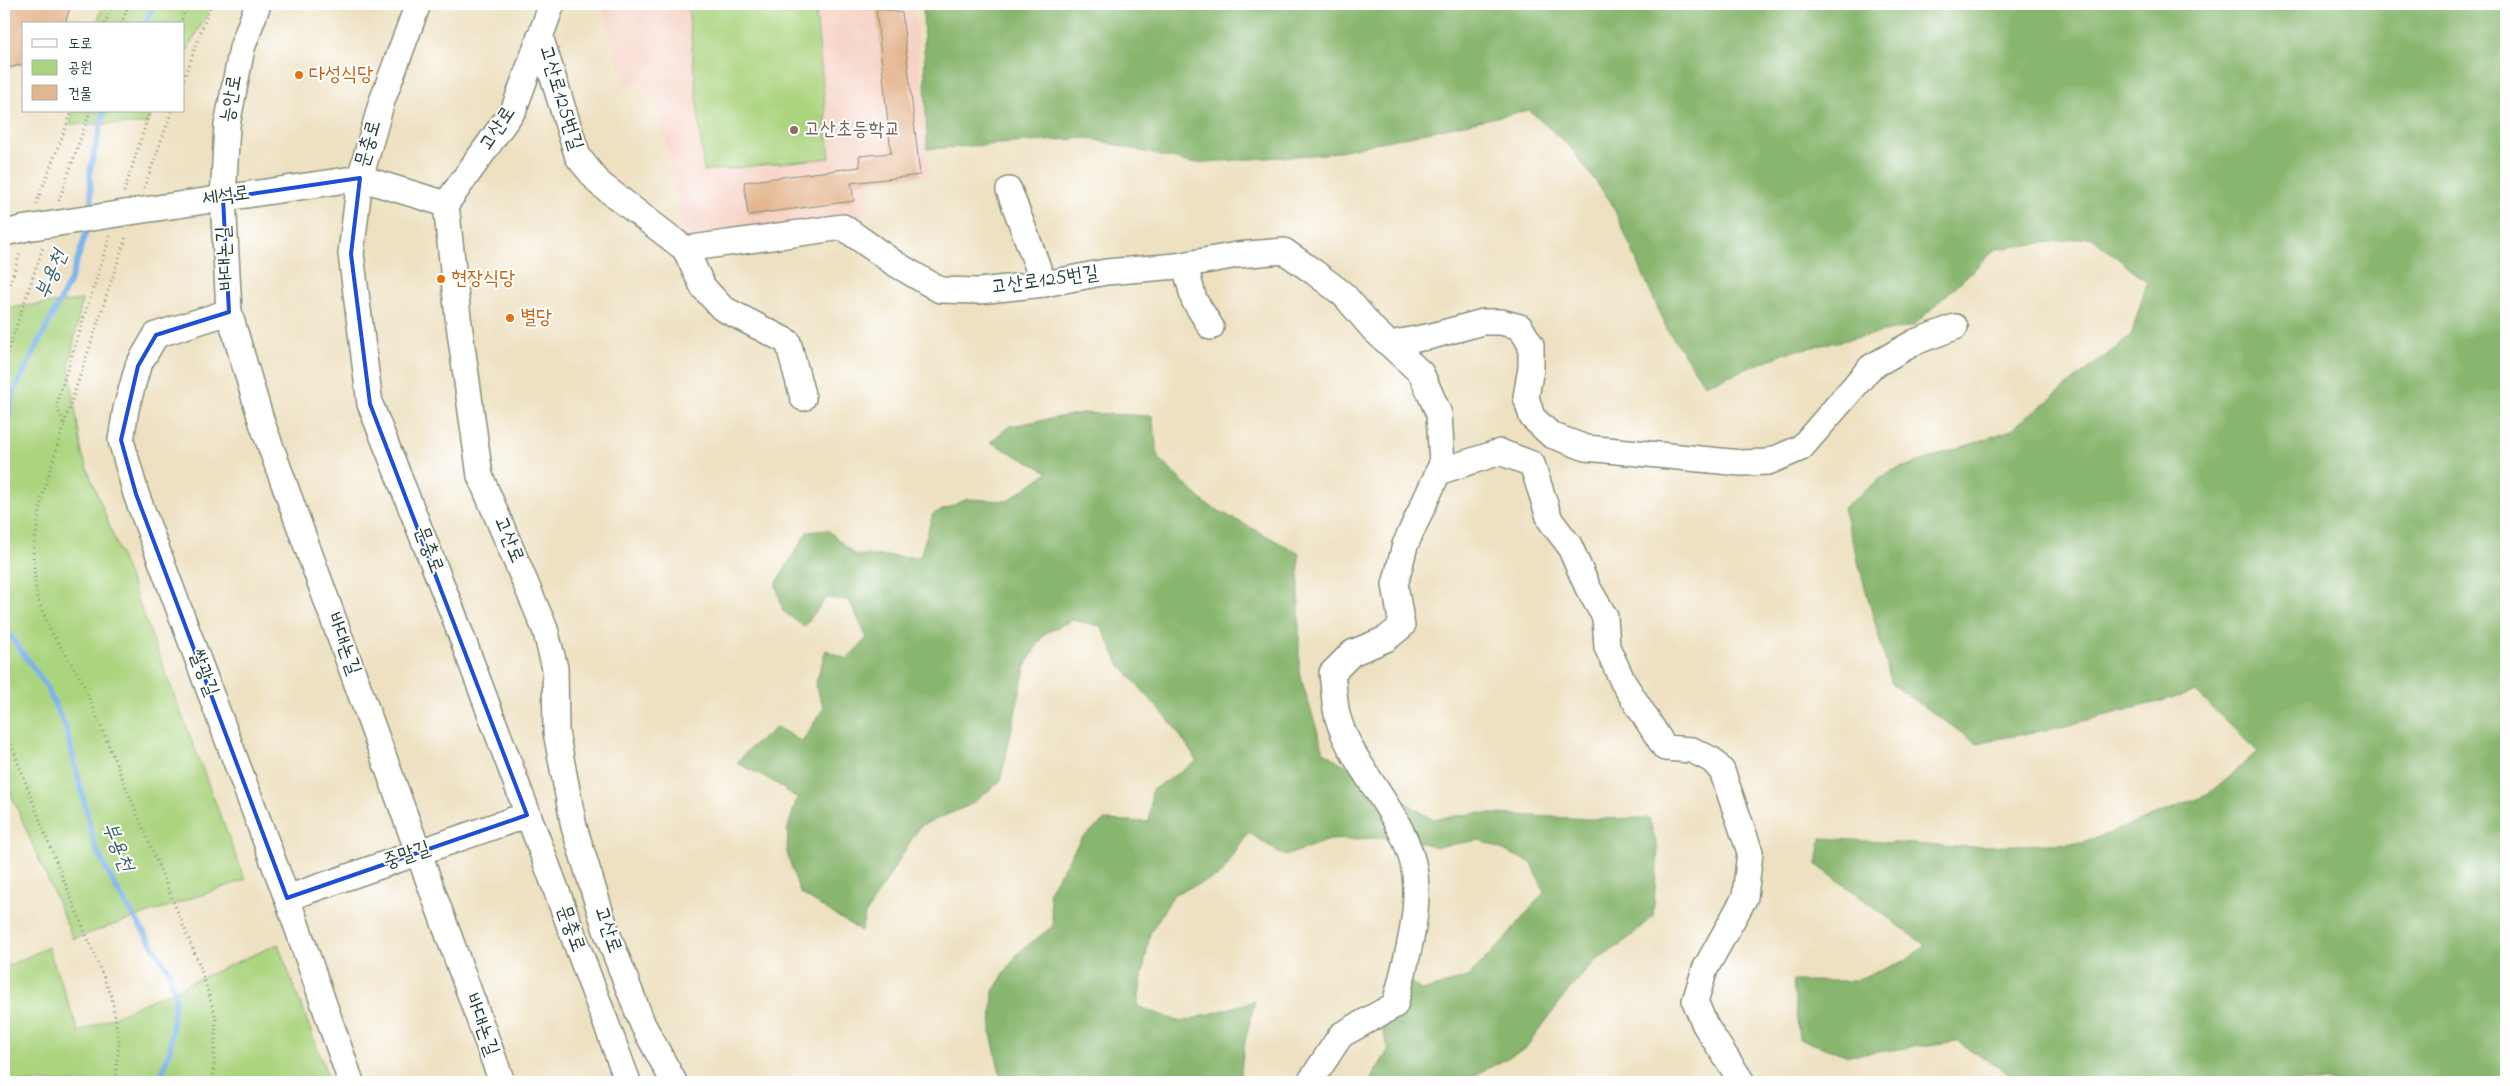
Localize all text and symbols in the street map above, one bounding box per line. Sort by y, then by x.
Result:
legend [22,22,185,112]
text: 도로 [68,33,92,55]
street label: 고산로125번길 [530,42,590,154]
text: 공원 [68,57,92,79]
place label: 다성식당 [309,61,373,90]
marker: 다성식당 [293,69,305,81]
street label: 능안로 [214,73,250,125]
text: 건물 [68,83,92,105]
street label: 고산로 [473,101,523,157]
place label: 고산초등학교 [804,116,901,145]
street label: 문충로 [348,117,390,171]
marker: 고산초등학교 [788,124,800,136]
street label: 세석로 [200,179,252,215]
street label: 바대논길 [210,225,242,291]
water label: 부용천 [28,244,77,304]
street label: 고산로125번길 [989,259,1101,303]
place label: 현장식당 [451,265,515,294]
marker: 현장식당 [435,273,447,285]
place label: 별당 [520,304,552,333]
marker: 별당 [504,312,516,324]
street label: 고산로 [485,512,531,568]
street label: 문충로 [406,522,450,578]
street label: 바대논길 [318,609,368,679]
street label: 쌀광길 [181,645,225,701]
water label: 부용천 [94,818,141,878]
street label: 중말길 [379,834,435,878]
street label: 문충로 [548,901,592,957]
street label: 고산로 [585,902,629,958]
street label: 바대논길 [456,990,506,1060]

